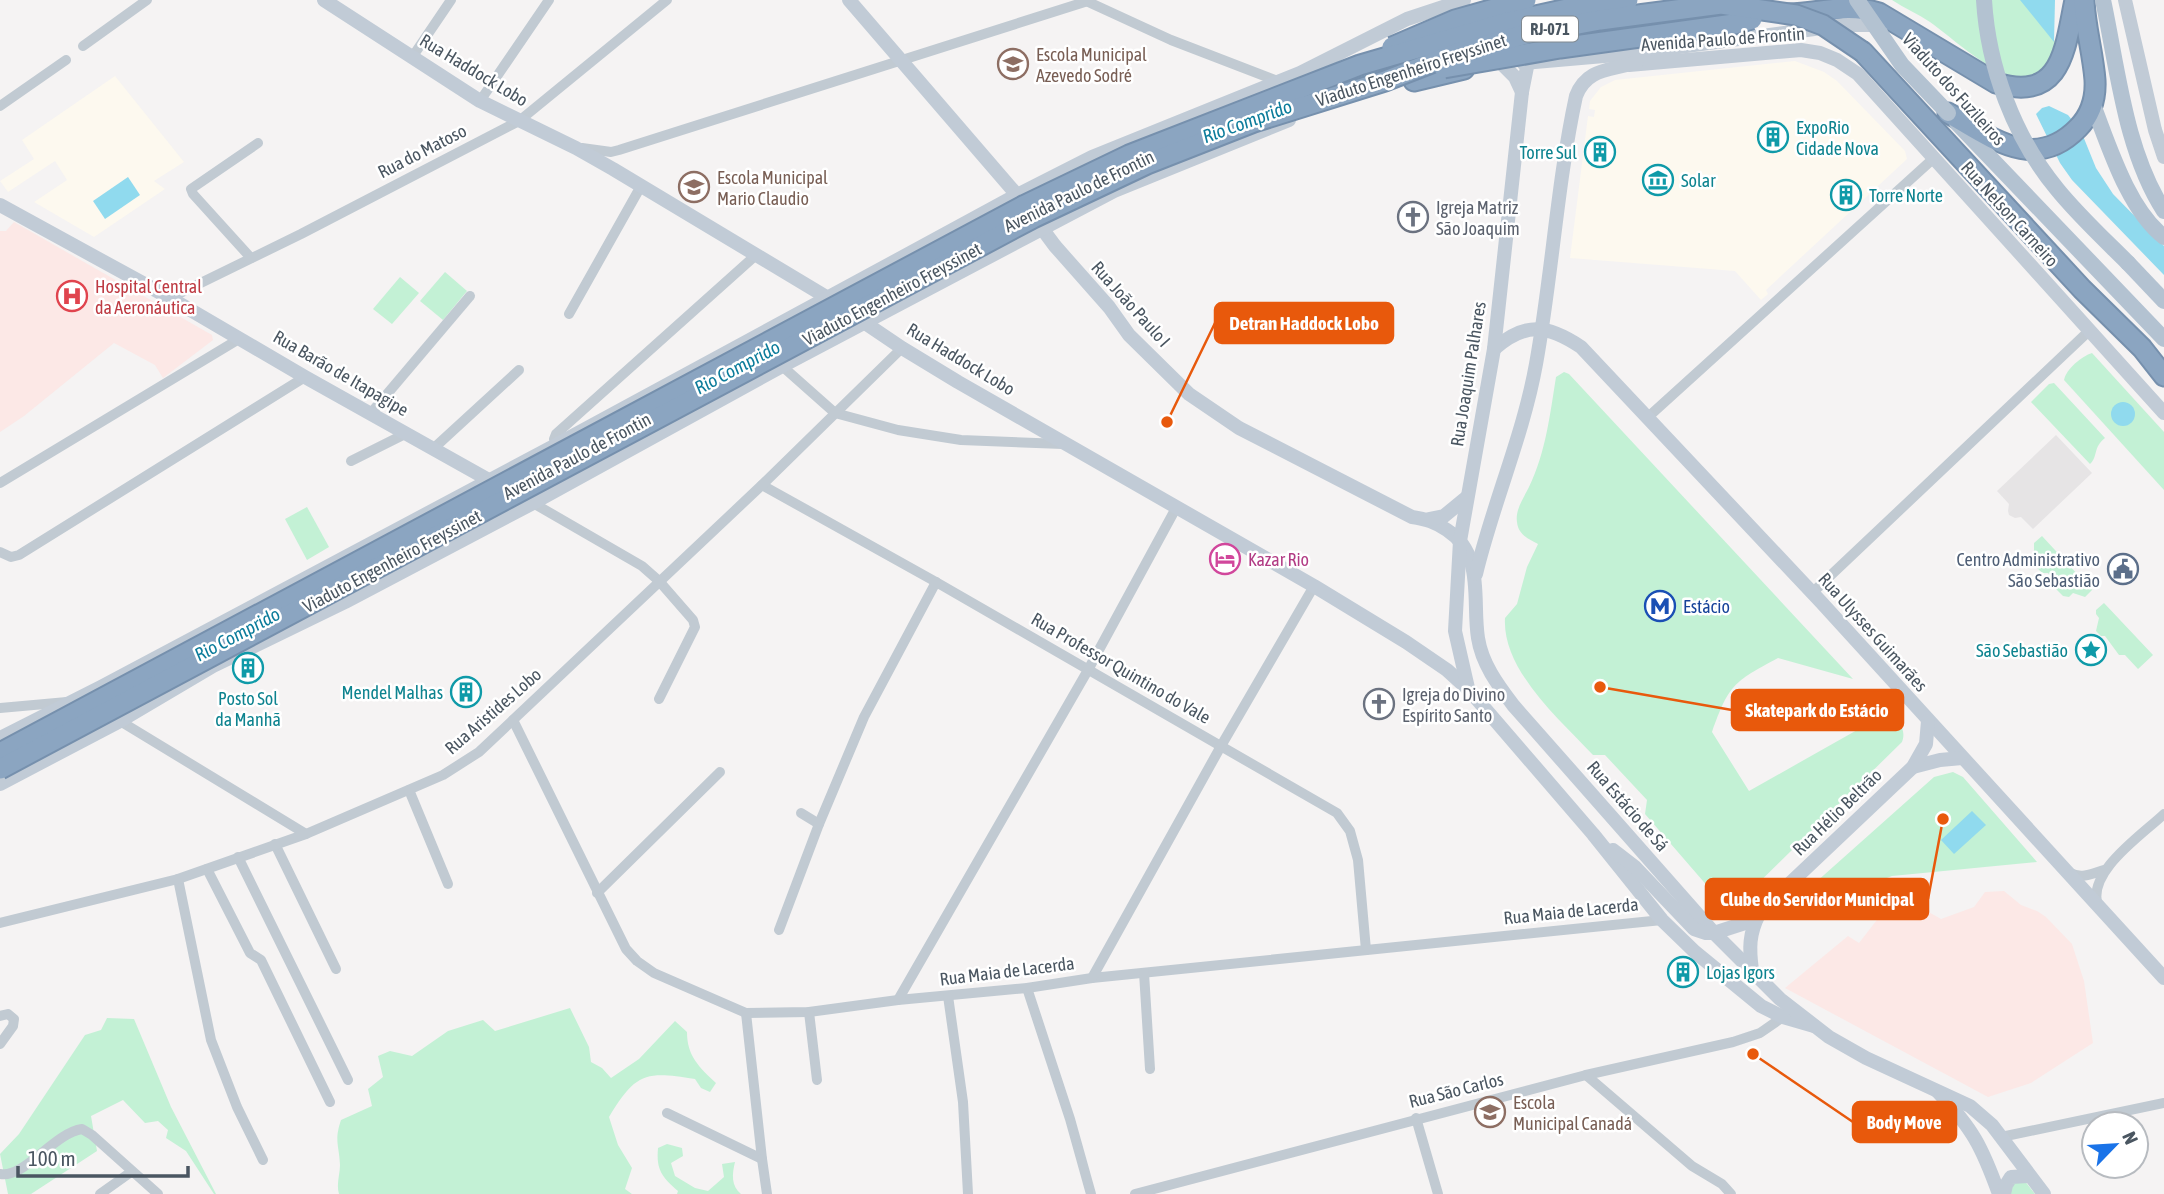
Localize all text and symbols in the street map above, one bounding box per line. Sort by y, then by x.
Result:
road number: RJ-071 [1522,17,1578,42]
street label: Avenida Paulo de Frontin [1640,23,1806,55]
street label: Rua Haddock Lobo [416,29,532,111]
street label: Viaduto Engenheiro Freyssinet [1313,29,1509,111]
street label: Viaduto dos Fuzileiros [1898,29,2010,149]
place label: Escola Municipal Azevedo Sodré [1036,44,1147,86]
school or university icon: Escola Municipal Azevedo Sodré [996,47,1030,81]
water label: Rio Comprido [1199,95,1295,147]
place label: ExpoRio Cidade Nova [1796,117,1879,159]
street label: Rua do Matoso [374,120,470,182]
building icon: ExpoRio Cidade Nova [1756,120,1790,154]
building icon: Torre Sul [1583,135,1617,169]
place label: Torre Sul [1519,142,1577,163]
street label: Avenida Paulo de Frontin [1001,146,1157,236]
street label: Rua Nelson Carneiro [1957,157,2063,271]
museum icon: Solar [1641,163,1675,197]
place label: Escola Municipal Mario Claudio [717,167,828,209]
school or university icon: Escola Municipal Mario Claudio [677,170,711,204]
place label: Solar [1681,170,1716,191]
building icon: Torre Norte [1829,178,1863,212]
place label: Torre Norte [1869,185,1943,206]
place label: Igreja Matriz São Joaquim [1436,197,1520,239]
church icon: Igreja Matriz São Joaquim [1396,200,1430,234]
street label: Viaduto Engenheiro Freyssinet [799,238,985,350]
street label: Rua João Paulo I [1087,257,1175,351]
place label: Hospital Central da Aeronáutica [95,276,202,318]
hospital icon: Hospital Central da Aeronáutica [55,279,89,313]
street label: Rua Joaquim Palhares [1446,300,1490,448]
callout: Detran Haddock Lobo [1215,303,1393,343]
text: Detran Haddock Lobo [1229,312,1379,334]
street label: Rua Haddock Lobo [903,318,1019,400]
street label: Rua Barão de Itapagipe [270,326,412,420]
water label: Rio Comprido [691,335,783,399]
street label: Avenida Paulo de Frontin [500,408,654,504]
street label: Viaduto Engenheiro Freyssinet [299,505,485,617]
hotel icon: Kazar Rio [1208,542,1242,576]
place label: Kazar Rio [1248,549,1309,570]
place label: Centro Administrativo São Sebastião [1956,549,2100,591]
public building icon: Centro Administrativo São Sebastião [2106,552,2140,586]
street label: Rua Ulysses Guimarães [1814,568,1932,696]
metro station icon: Estácio [1643,589,1677,623]
place label: Estácio [1683,596,1730,617]
water label: Rio Comprido [191,602,283,666]
street label: Rua Professor Quintino do Vale [1028,608,1214,728]
place icon: São Sebastião [2074,633,2108,667]
place label: São Sebastião [1976,640,2068,661]
building icon: Posto Sol da Manhã [231,651,265,685]
street label: Rua Aristides Lobo [441,664,545,758]
building icon: Mendel Malhas [449,675,483,709]
place label: Mendel Malhas [341,682,443,703]
place label: Igreja do Divino Espírito Santo [1402,684,1505,726]
church icon: Igreja do Divino Espírito Santo [1362,687,1396,721]
place label: Posto Sol da Manhã [215,688,281,730]
callout: Skatepark do Estácio [1732,690,1903,730]
text: Skatepark do Estácio [1745,699,1889,721]
street label: Rua Estácio de Sá [1583,756,1673,856]
street label: Rua Hélio Beltrão [1788,764,1886,860]
callout: Clube do Servidor Municipal [1706,879,1928,919]
text: Clube do Servidor Municipal [1720,888,1915,910]
street label: Rua Maia de Lacerda [1503,893,1639,929]
street label: Rua Maia de Lacerda [938,952,1076,990]
building icon: Lojas Igors [1666,955,1700,989]
place label: Lojas Igors [1706,962,1775,983]
street label: Rua São Carlos [1407,1068,1505,1112]
place label: Escola Municipal Canadá [1513,1092,1632,1134]
school or university icon: Escola Municipal Canadá [1473,1095,1507,1129]
callout: Body Move [1853,1102,1956,1142]
north arrow [2080,1110,2150,1180]
text: Body Move [1866,1111,1942,1133]
text: N [2118,1128,2143,1148]
scale bar [18,1134,187,1178]
text: 100 m [28,1146,76,1170]

